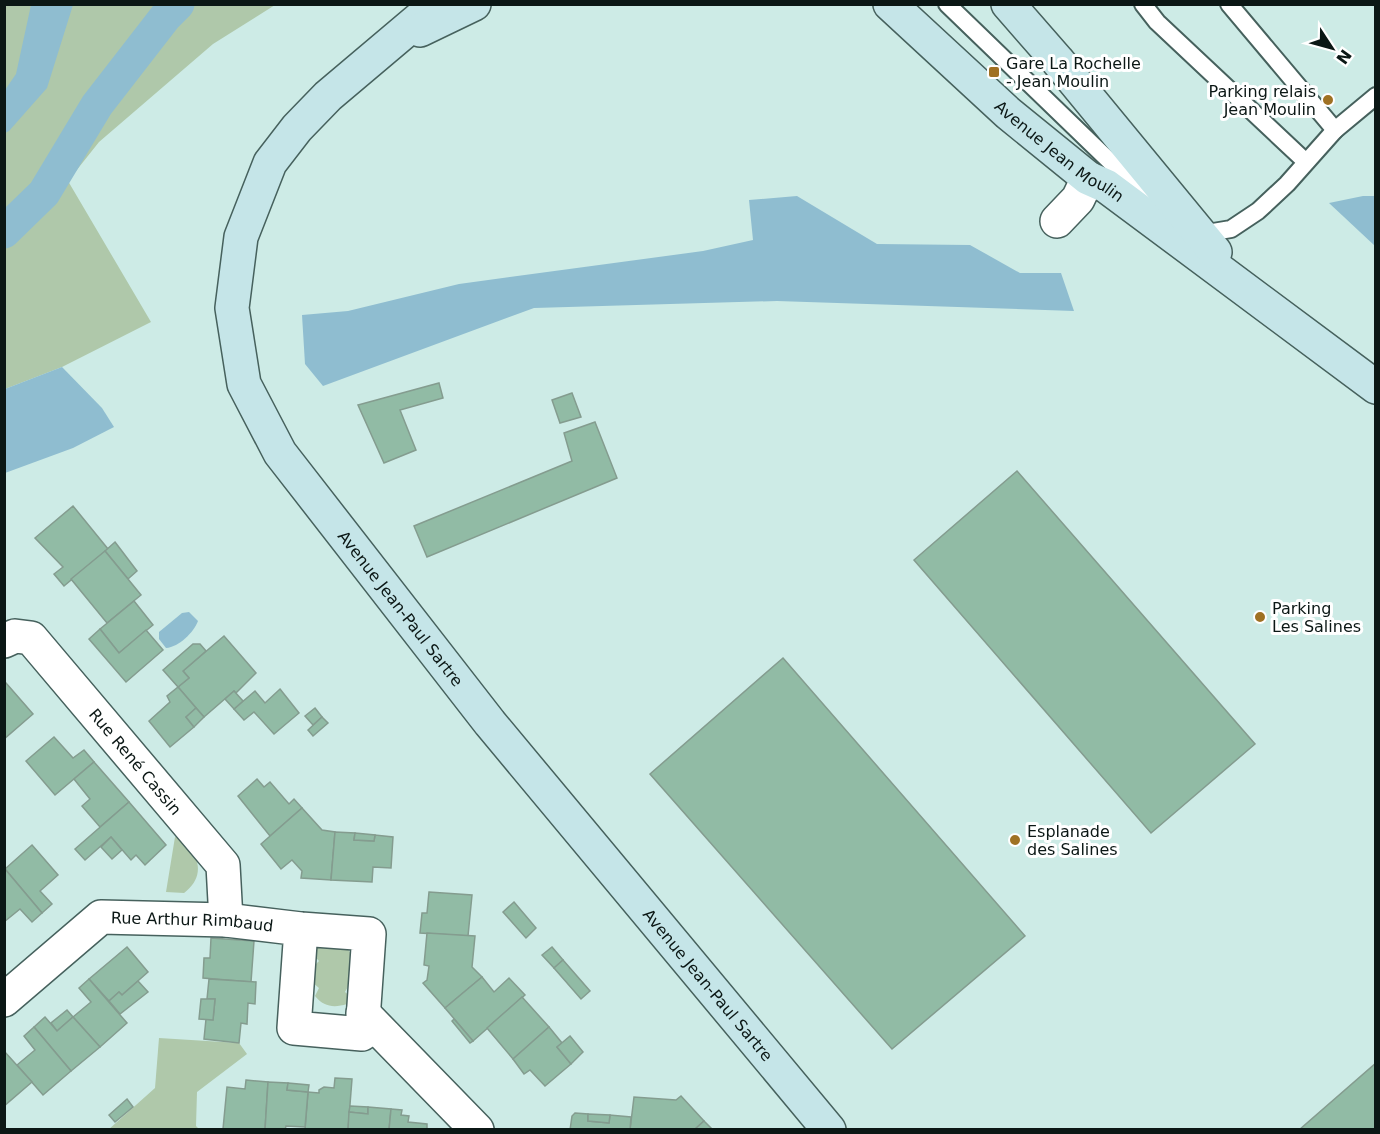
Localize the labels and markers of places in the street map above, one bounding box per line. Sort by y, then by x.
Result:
place label: Gare La Rochelle - Jean Moulin [1006,54,1141,91]
marker: Gare La Rochelle - Jean Moulin [987,65,1001,79]
place label: Parking relais Jean Moulin [1208,82,1316,119]
marker: Parking relais Jean Moulin [1321,93,1335,107]
place label: Parking Les Salines [1272,599,1361,636]
marker: Parking Les Salines [1253,610,1267,624]
place label: Esplanade des Salines [1027,822,1118,859]
marker: Esplanade des Salines [1008,833,1022,847]

